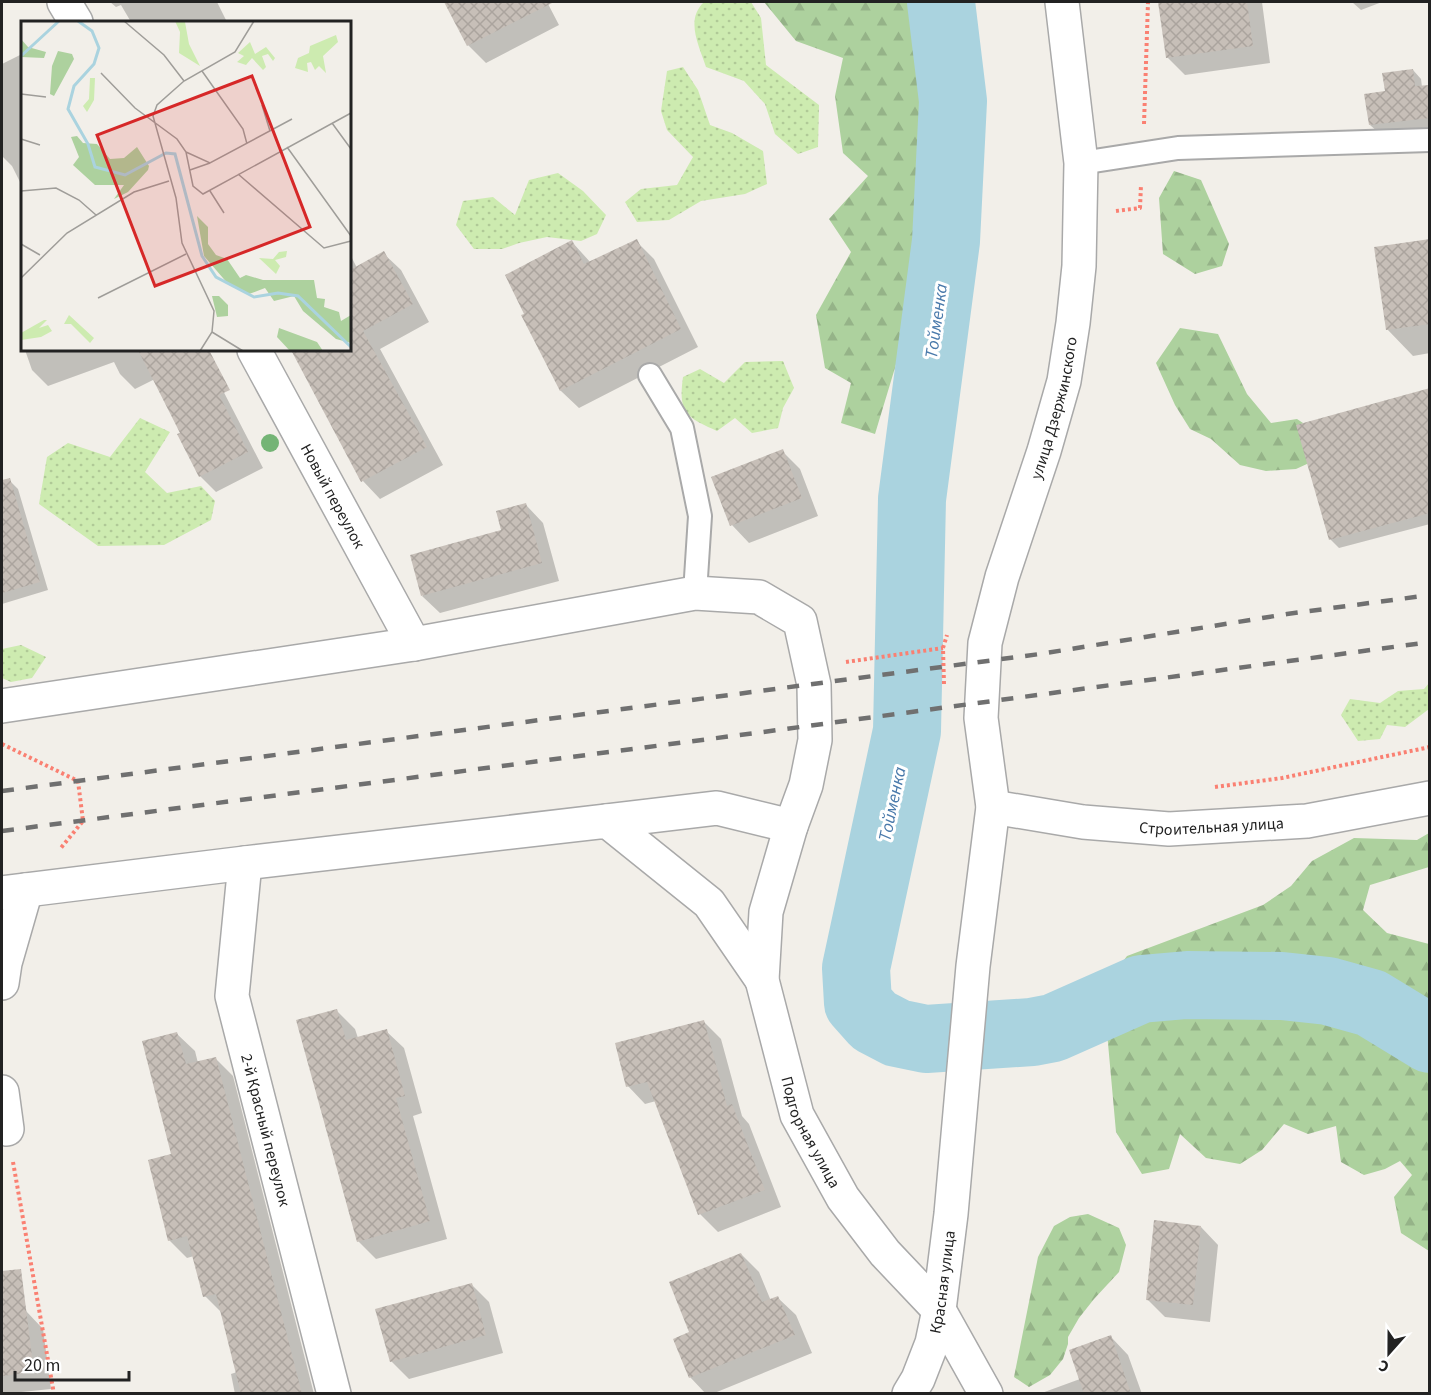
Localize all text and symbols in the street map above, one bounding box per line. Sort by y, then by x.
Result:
inset map [21,21,351,351]
water label: Тойменка [919,282,954,360]
street label: улица Дзержинского [1025,335,1083,482]
street label: Новый переулок [295,440,370,553]
water label: Тойменка [872,764,913,844]
street label: Строительная улица [1138,812,1284,841]
street label: 2-й Красный переулок [235,1052,296,1209]
street label: Подгорная улица [775,1074,845,1192]
street label: Красная улица [924,1229,961,1336]
north arrow [1359,1323,1419,1383]
scale bar [15,1344,129,1382]
text: 20 m [24,1353,60,1378]
text: С [1376,1354,1392,1378]

